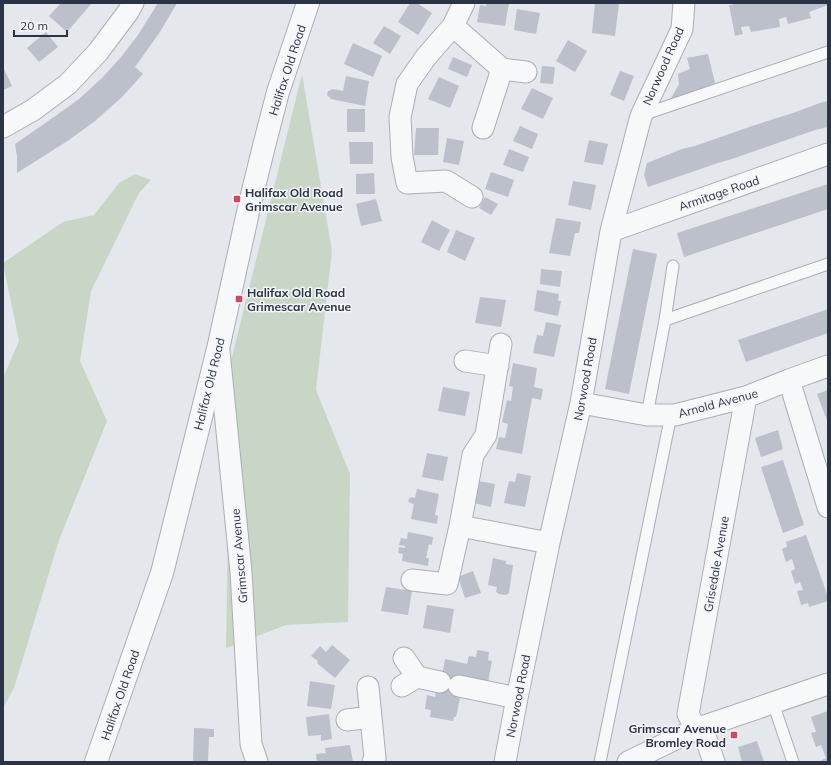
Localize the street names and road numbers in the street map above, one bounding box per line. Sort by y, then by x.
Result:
street label: Halifax Old Road [265,23,309,117]
street label: Norwood Road [639,24,687,108]
street label: Armitage Road [677,172,761,214]
street label: Halifax Old Road [190,336,228,432]
street label: Norwood Road [570,336,600,422]
street label: Arnold Avenue [676,385,760,421]
street label: Grimscar Avenue [227,508,251,604]
street label: Grisedale Avenue [700,515,732,613]
street label: Halifax Old Road [97,648,143,742]
street label: Norwood Road [503,653,533,739]

